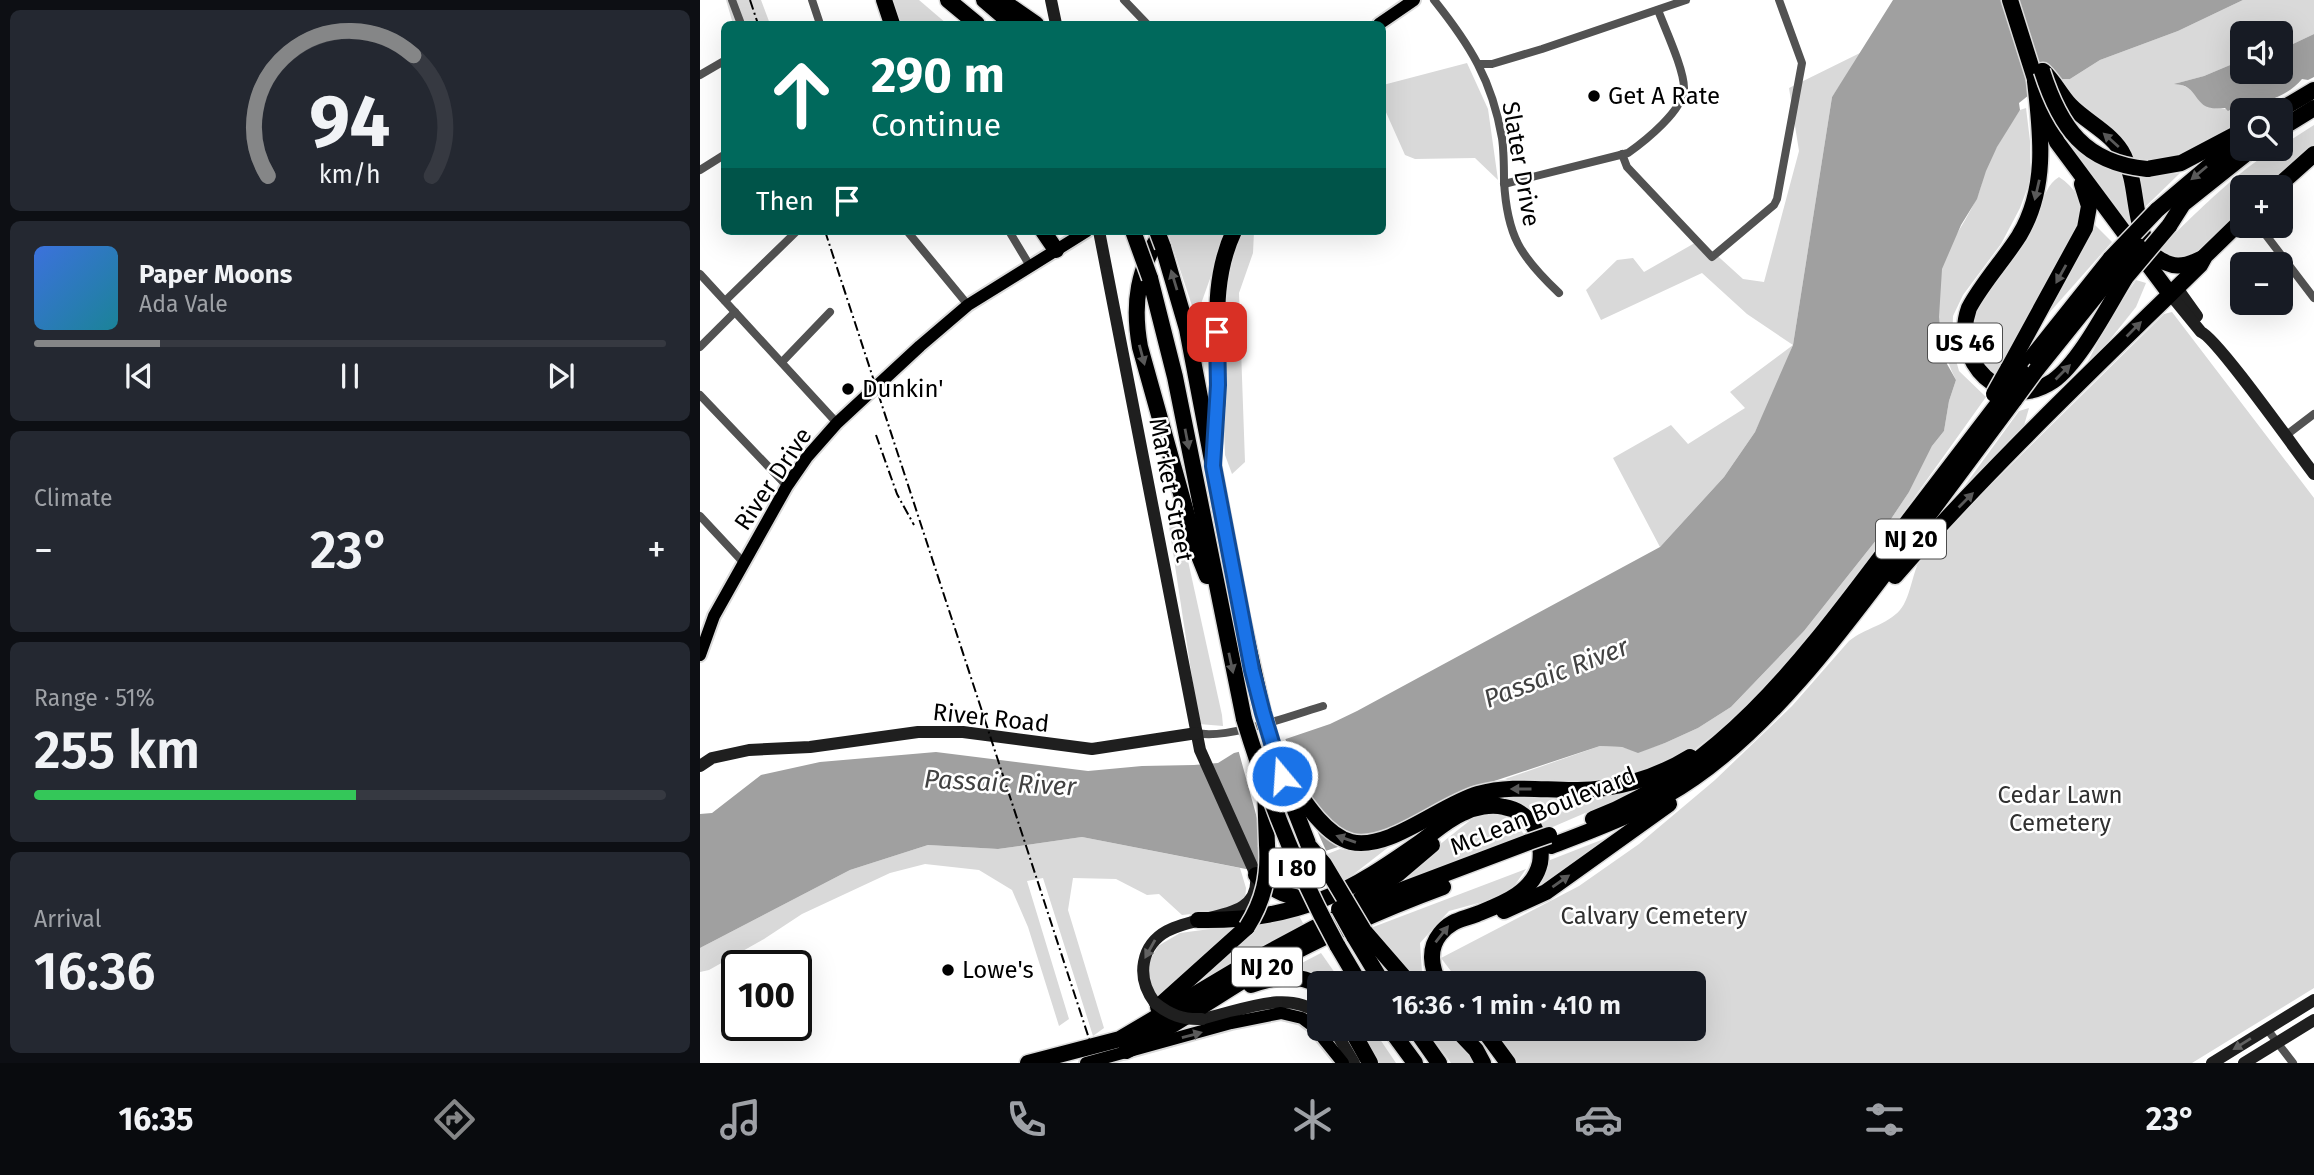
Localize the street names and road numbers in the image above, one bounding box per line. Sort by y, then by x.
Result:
street label: Slater Drive [1496,99,1546,229]
road number: US 46 [1928,324,2002,362]
street label: Market Street [1143,416,1199,565]
street label: River Drive [728,422,818,536]
road number: NJ 20 [1876,520,1946,558]
street label: River Road [931,698,1051,738]
street label: McLean Boulevard [1446,761,1640,861]
road number: I 80 [1269,848,1325,888]
road number: NJ 20 [1232,948,1302,986]

